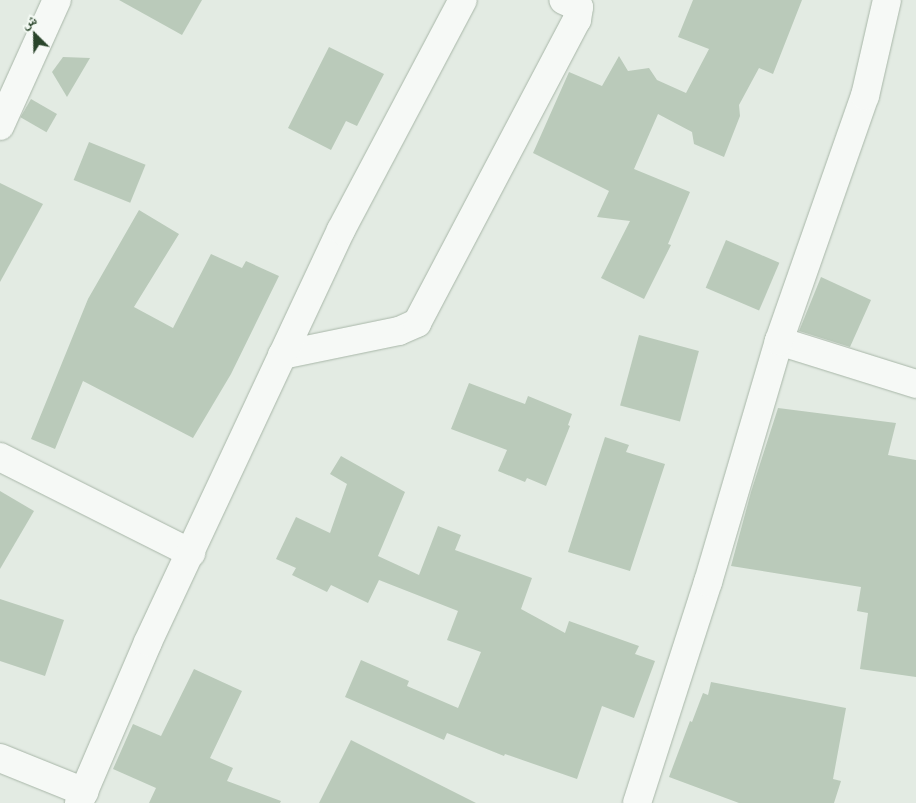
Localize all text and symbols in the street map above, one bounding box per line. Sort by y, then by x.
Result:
north arrow [10,10,60,60]
text: ش [19,10,39,32]

